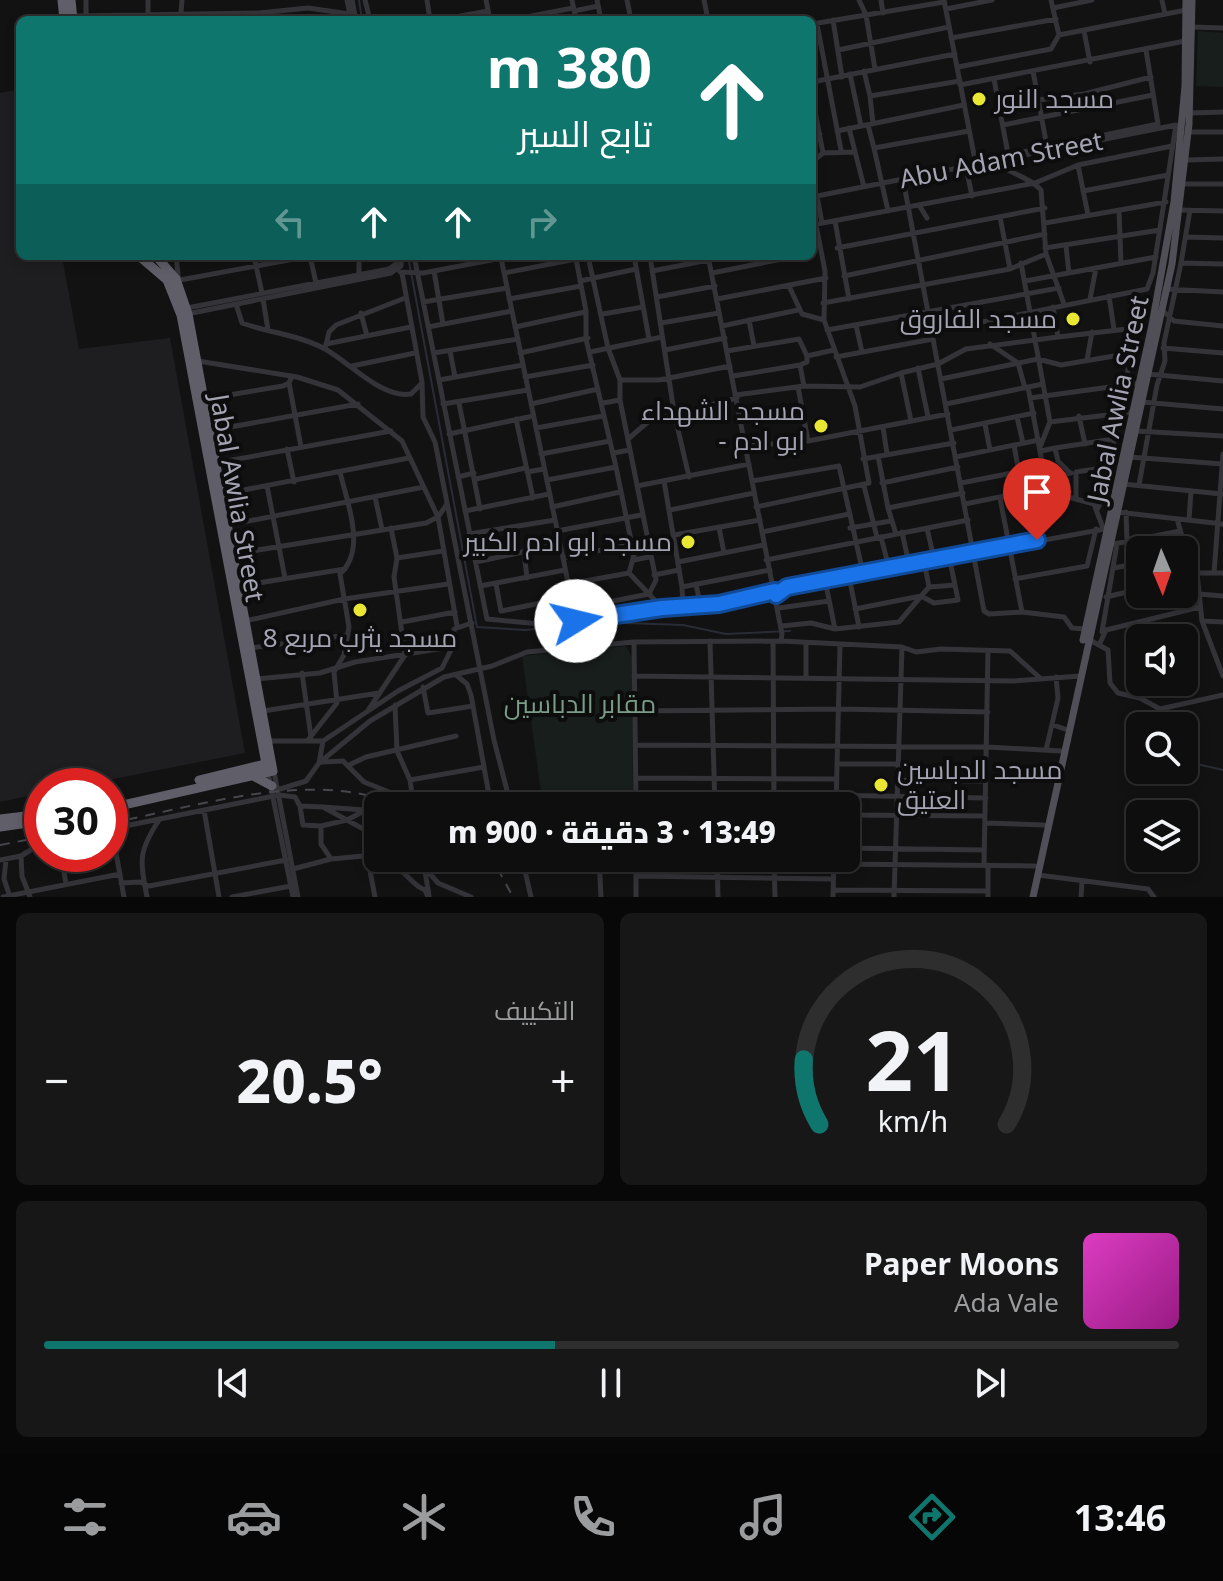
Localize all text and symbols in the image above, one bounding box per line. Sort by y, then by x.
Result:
text: 380 m [487,28,652,104]
icon: ahead [680,48,784,152]
place label: مسجد النور [993,80,1114,116]
marker: مسجد النور [970,90,988,108]
text: تابع السير [518,109,652,158]
street label: Abu Adam Street [896,122,1105,196]
icon: left [268,200,312,244]
icon: ahead [352,200,396,244]
icon: ahead [436,200,480,244]
icon: right [520,200,564,244]
street label: Jabal Awlia Street [1077,292,1156,508]
place label: مسجد الفاروق [900,300,1057,336]
marker: مسجد الفاروق [1064,310,1082,328]
street label: Jabal Awlia Street [201,388,274,604]
place label: مسجد الشهداء - ابو ادم [641,392,805,459]
marker: مسجد الشهداء - ابو ادم [812,417,830,435]
pin [1003,458,1071,540]
icon: arrive [1015,470,1059,514]
place label: مسجد ابو ادم الكبير [462,523,672,560]
marker: مسجد ابو ادم الكبير [679,533,697,551]
north arrow [1126,536,1198,608]
map controls [1126,536,1198,872]
position arrow [534,579,618,663]
marker: مسجد يثرب مربع 8 [351,601,369,619]
place label: مسجد يثرب مربع 8 [263,619,457,655]
button: sound [1126,624,1198,696]
park label: مقابر الدباسين [504,685,656,721]
button: search [1126,712,1198,784]
place label: مسجد الدباسين العتيق [897,751,1062,817]
speed limit sign: 30 [24,768,128,872]
marker: مسجد الدباسين العتيق [872,776,890,794]
button: layers [1126,800,1198,872]
text: 13:49 · 3 دقيقة · 900 m [448,811,776,852]
text: التكييف [494,992,576,1028]
text: 21 [866,1002,961,1115]
text: 20.5° [236,1039,383,1121]
text: − [44,1050,69,1110]
text: + [550,1050,576,1110]
text: km/h [878,1101,948,1140]
text: Paper Moons [864,1243,1059,1284]
text: Ada Vale [954,1284,1059,1320]
icon: previous [211,1361,255,1405]
icon: pause [589,1361,633,1405]
icon: next [968,1361,1012,1405]
icon: filters [57,1489,113,1545]
icon: car [226,1489,282,1545]
icon: climate [396,1489,452,1545]
icon: phone [565,1489,621,1545]
icon: music [735,1489,791,1545]
icon: directions [904,1489,960,1545]
text: 13:46 [1074,1493,1166,1542]

